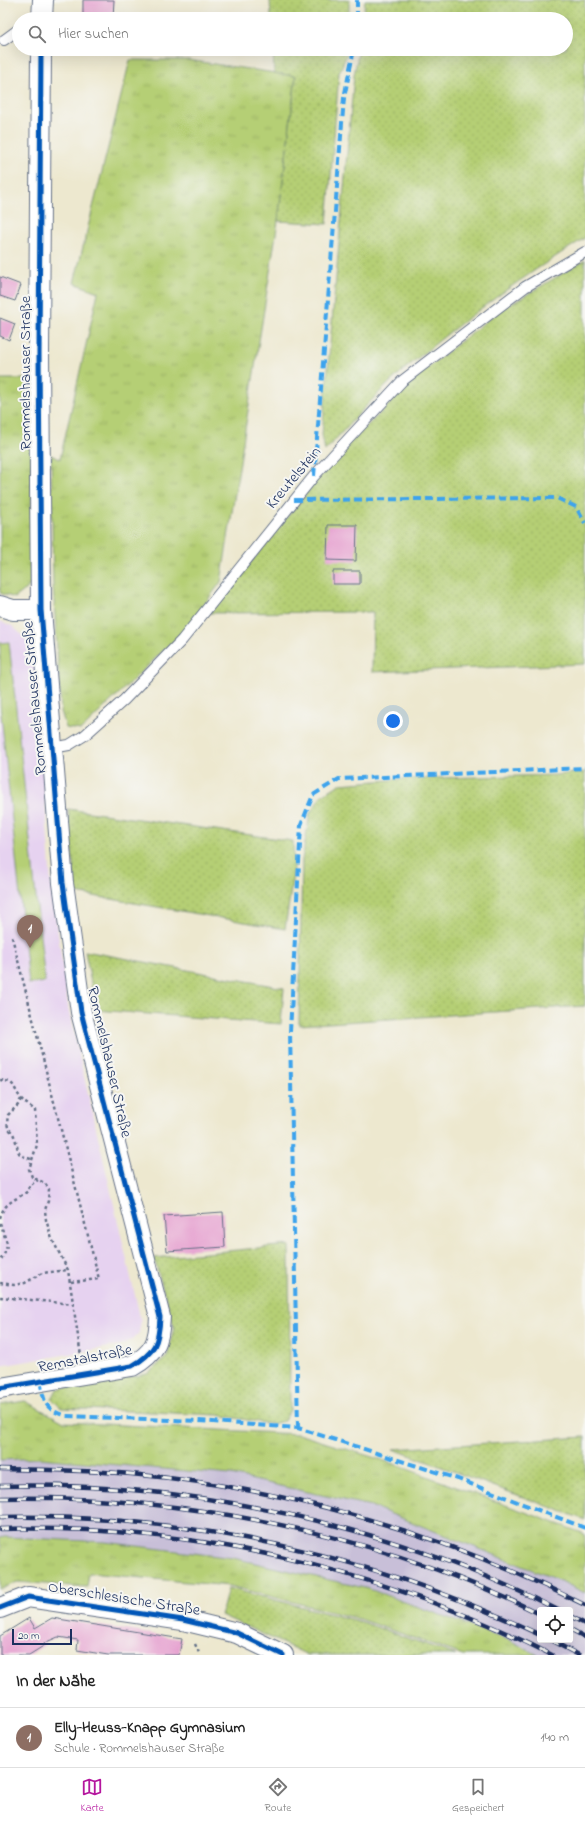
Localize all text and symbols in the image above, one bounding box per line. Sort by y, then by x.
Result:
search box [12,12,573,56]
icon: search [26,23,48,45]
text: Hier suchen [58,23,129,45]
street label: Rommelshauser Straße [14,295,38,450]
street label: Kreutelstein [260,441,328,515]
street label: Rommelshauser Straße [16,619,54,776]
your location [383,711,403,731]
pin: 1 [17,915,43,948]
street label: Rommelshauser Straße [80,984,138,1141]
street label: Remstalstraße [36,1338,135,1380]
street label: Oberschlesische Straße [46,1575,203,1623]
map controls [537,1607,573,1643]
button: locate [537,1607,573,1643]
scale bar [12,1627,72,1646]
text: 20 m [18,1628,40,1644]
text: In der Nähe [16,1669,95,1694]
text: Elly-Heuss-Knapp Gymnasium [54,1717,245,1739]
text: 1 [27,1728,31,1747]
text: 140 m [541,1728,569,1747]
text: Schule · Rommelshauser Straße [54,1739,224,1758]
tab: Karte [80,1776,104,1816]
tab: Route [265,1776,291,1816]
tab: Gespeichert [452,1776,505,1816]

